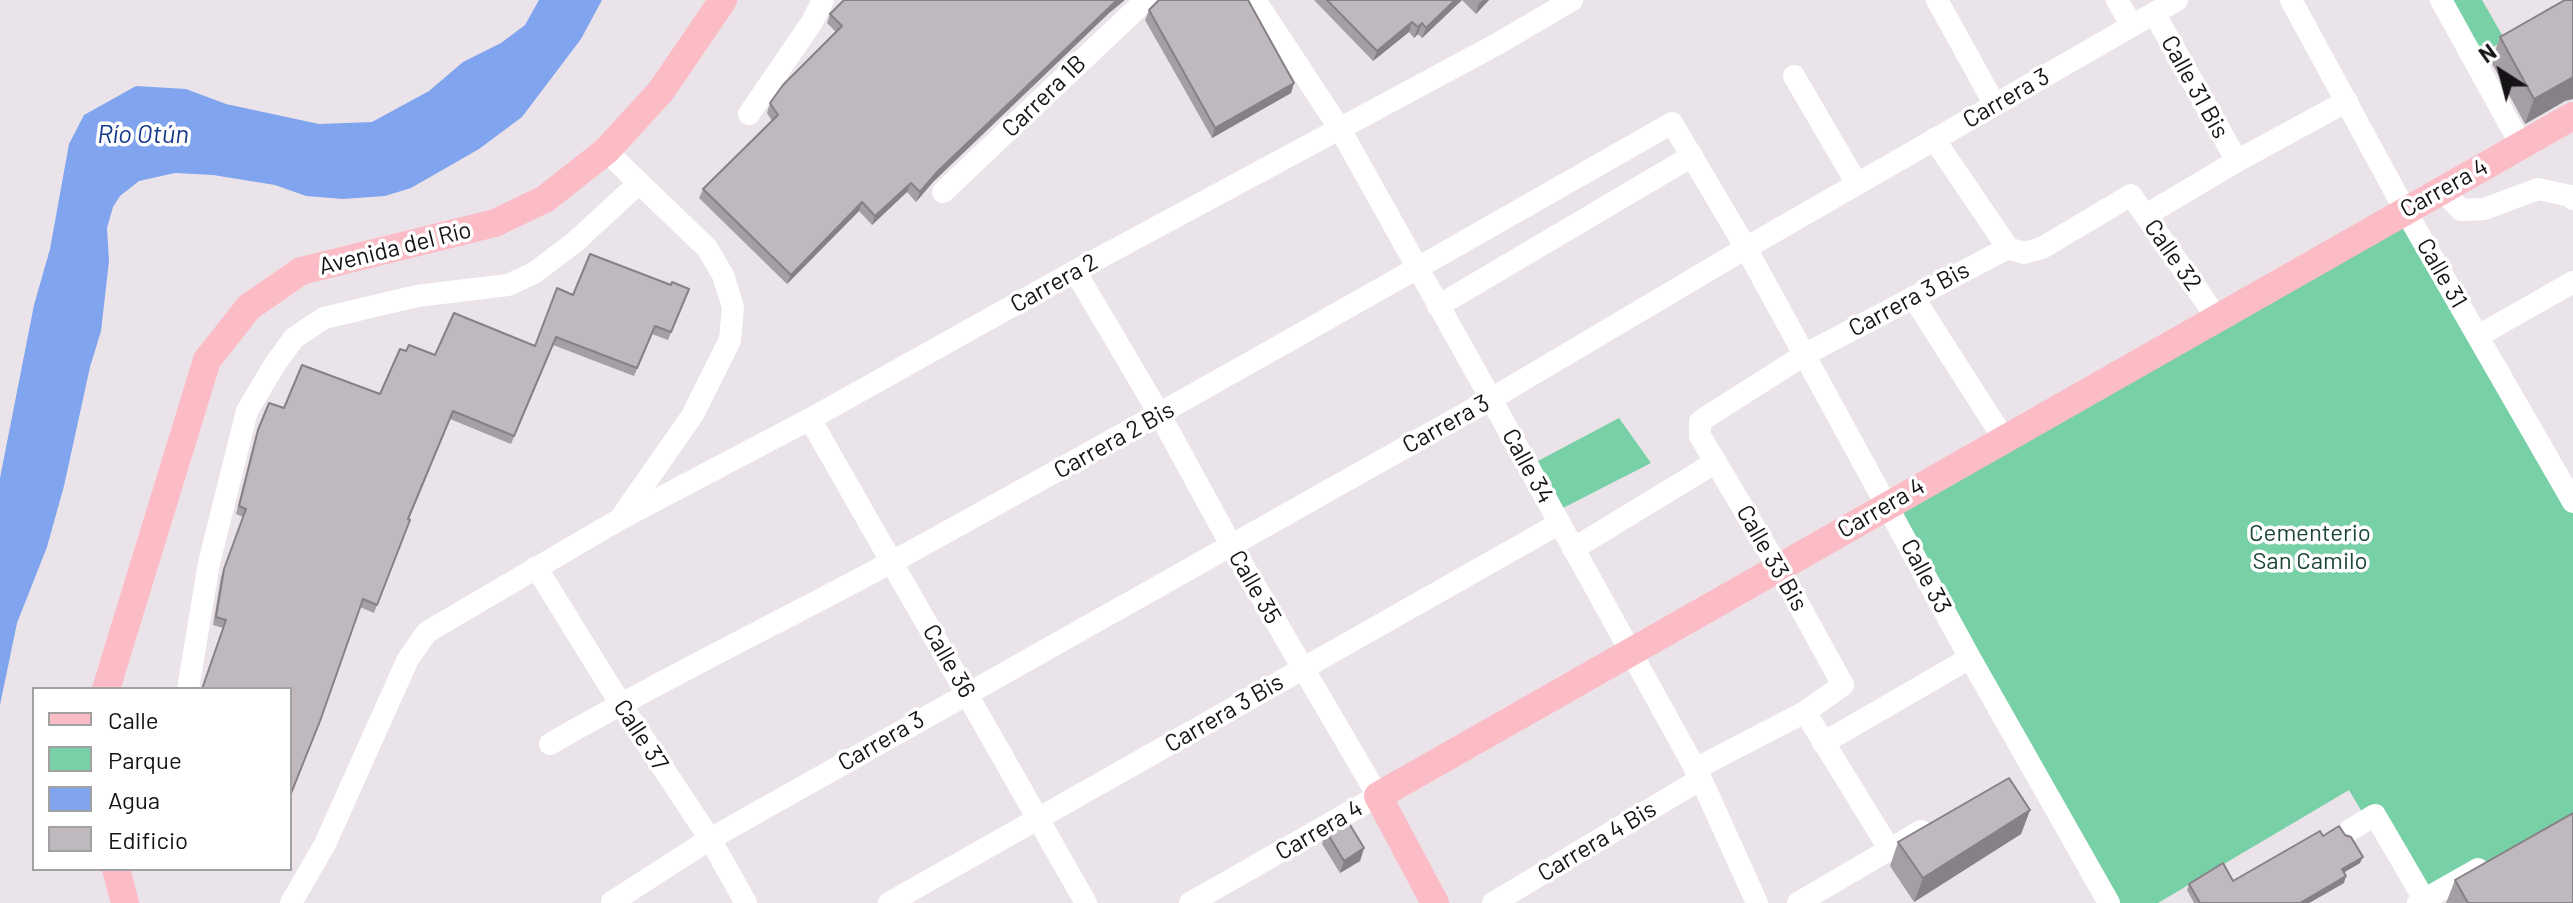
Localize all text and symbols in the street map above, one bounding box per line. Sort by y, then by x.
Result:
street label: Calle 31 Bis [2155,30,2235,144]
north arrow [2461,32,2541,112]
text: N [2473,38,2500,67]
street label: Carrera 1B [996,49,1092,143]
street label: Carrera 3 [1958,62,2054,134]
water label: Río Otún [97,118,189,150]
street label: Carrera 4 [2395,152,2493,224]
street label: Calle 32 [2138,214,2208,296]
street label: Avenida del Río [316,215,474,281]
street label: Calle 31 [2411,233,2473,313]
street label: Carrera 2 [1005,247,1103,319]
street label: Carrera 3 Bis [1844,255,1974,343]
street label: Carrera 3 [1398,388,1494,460]
street label: Carrera 2 Bis [1049,395,1179,485]
street label: Calle 34 [1496,424,1560,508]
street label: Carrera 4 [1832,472,1930,544]
street label: Calle 33 Bis [1730,500,1814,616]
park label: Cementerio San Camilo [2249,519,2371,575]
street label: Calle 33 [1895,534,1957,618]
street label: Calle 35 [1223,545,1287,629]
street label: Calle 36 [917,619,981,703]
street label: Carrera 3 Bis [1159,667,1289,759]
legend [32,687,292,871]
street label: Calle 37 [607,694,675,776]
text: Calle [108,705,159,734]
street label: Carrera 3 [833,705,929,777]
text: Parque [108,745,182,774]
text: Agua [108,785,160,814]
street label: Carrera 4 [1270,794,1368,866]
street label: Carrera 4 Bis [1532,794,1662,888]
text: Edificio [108,825,188,854]

